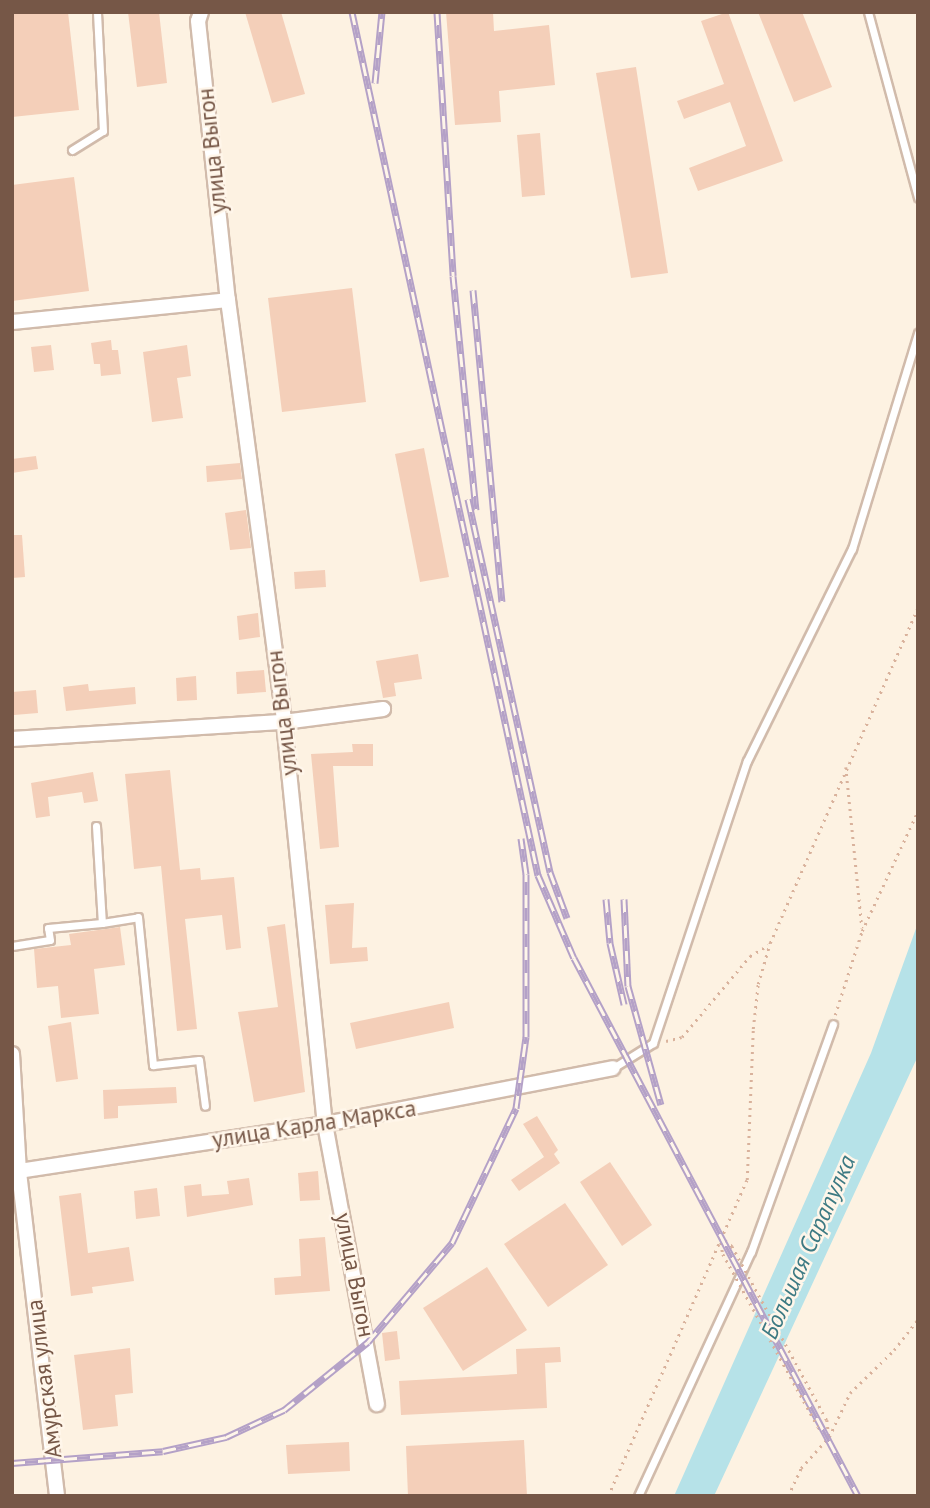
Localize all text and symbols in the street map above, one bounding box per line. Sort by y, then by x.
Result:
street label: улица Выгон [192,87,232,215]
street label: улица Выгон [261,649,303,777]
street label: улица Карла Маркса [210,1094,418,1154]
water label: Большая Сарапулка [755,1151,861,1343]
street label: улица Выгон [329,1210,381,1340]
street label: Амурская улица [21,1298,67,1460]

